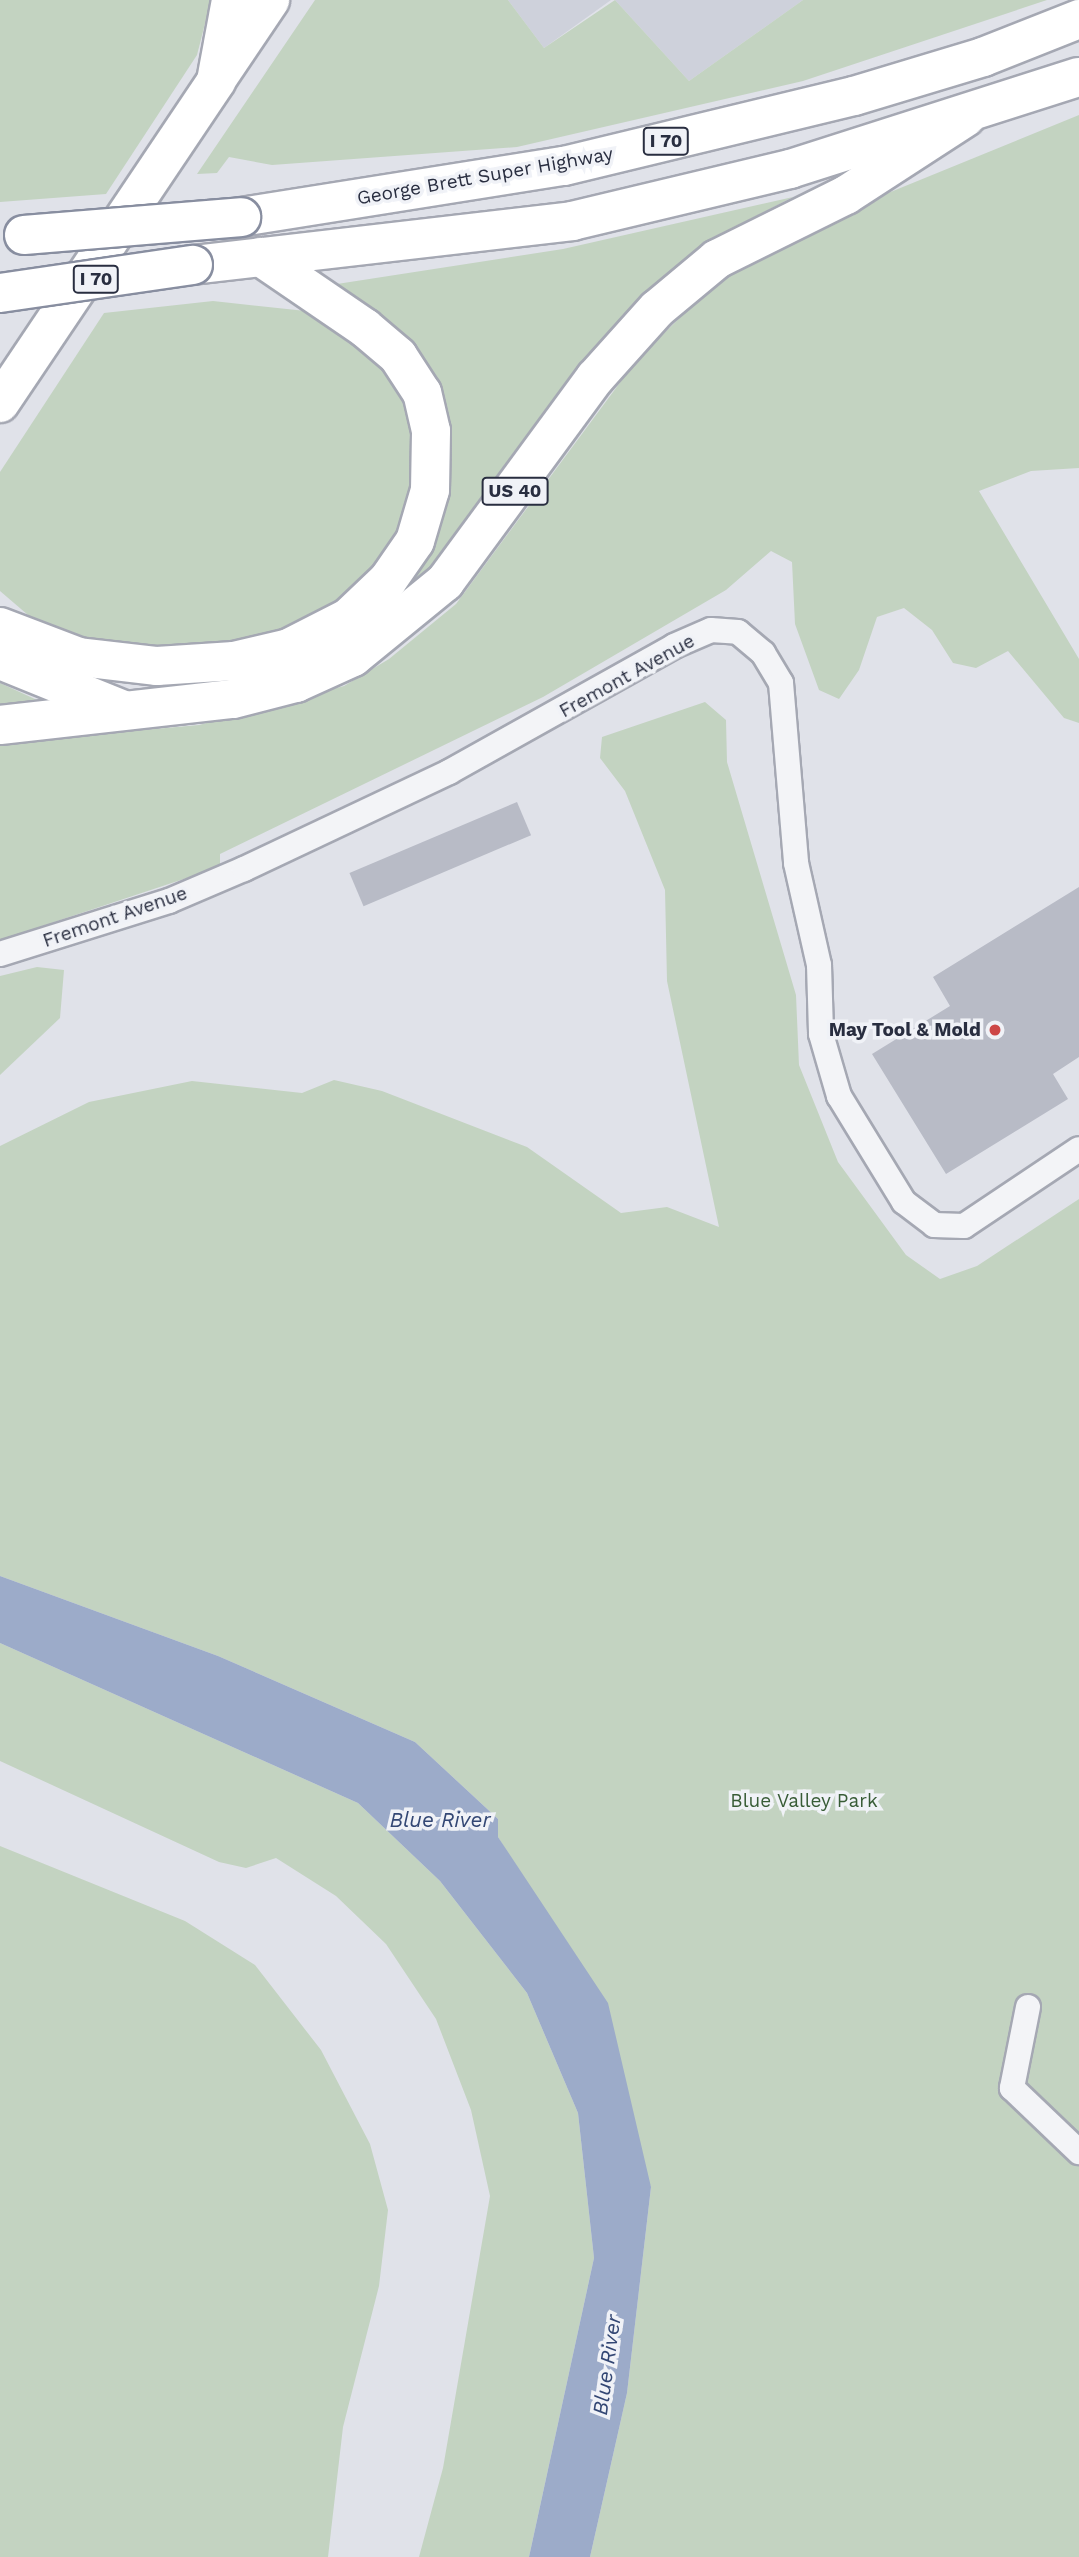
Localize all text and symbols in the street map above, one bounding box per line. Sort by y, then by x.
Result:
road number: I 70 [642,126,690,156]
street label: George Brett Super Highway [355,142,615,210]
road number: I 70 [72,264,120,293]
road number: US 40 [480,476,550,505]
street label: Fremont Avenue [555,629,699,723]
street label: Fremont Avenue [39,881,191,953]
place label: May Tool & Mold [828,1019,981,1041]
marker: May Tool & Mold [987,1022,1003,1038]
park label: Blue Valley Park [730,1790,878,1812]
water label: Blue River [389,1807,491,1833]
water label: Blue River [587,2313,627,2417]

